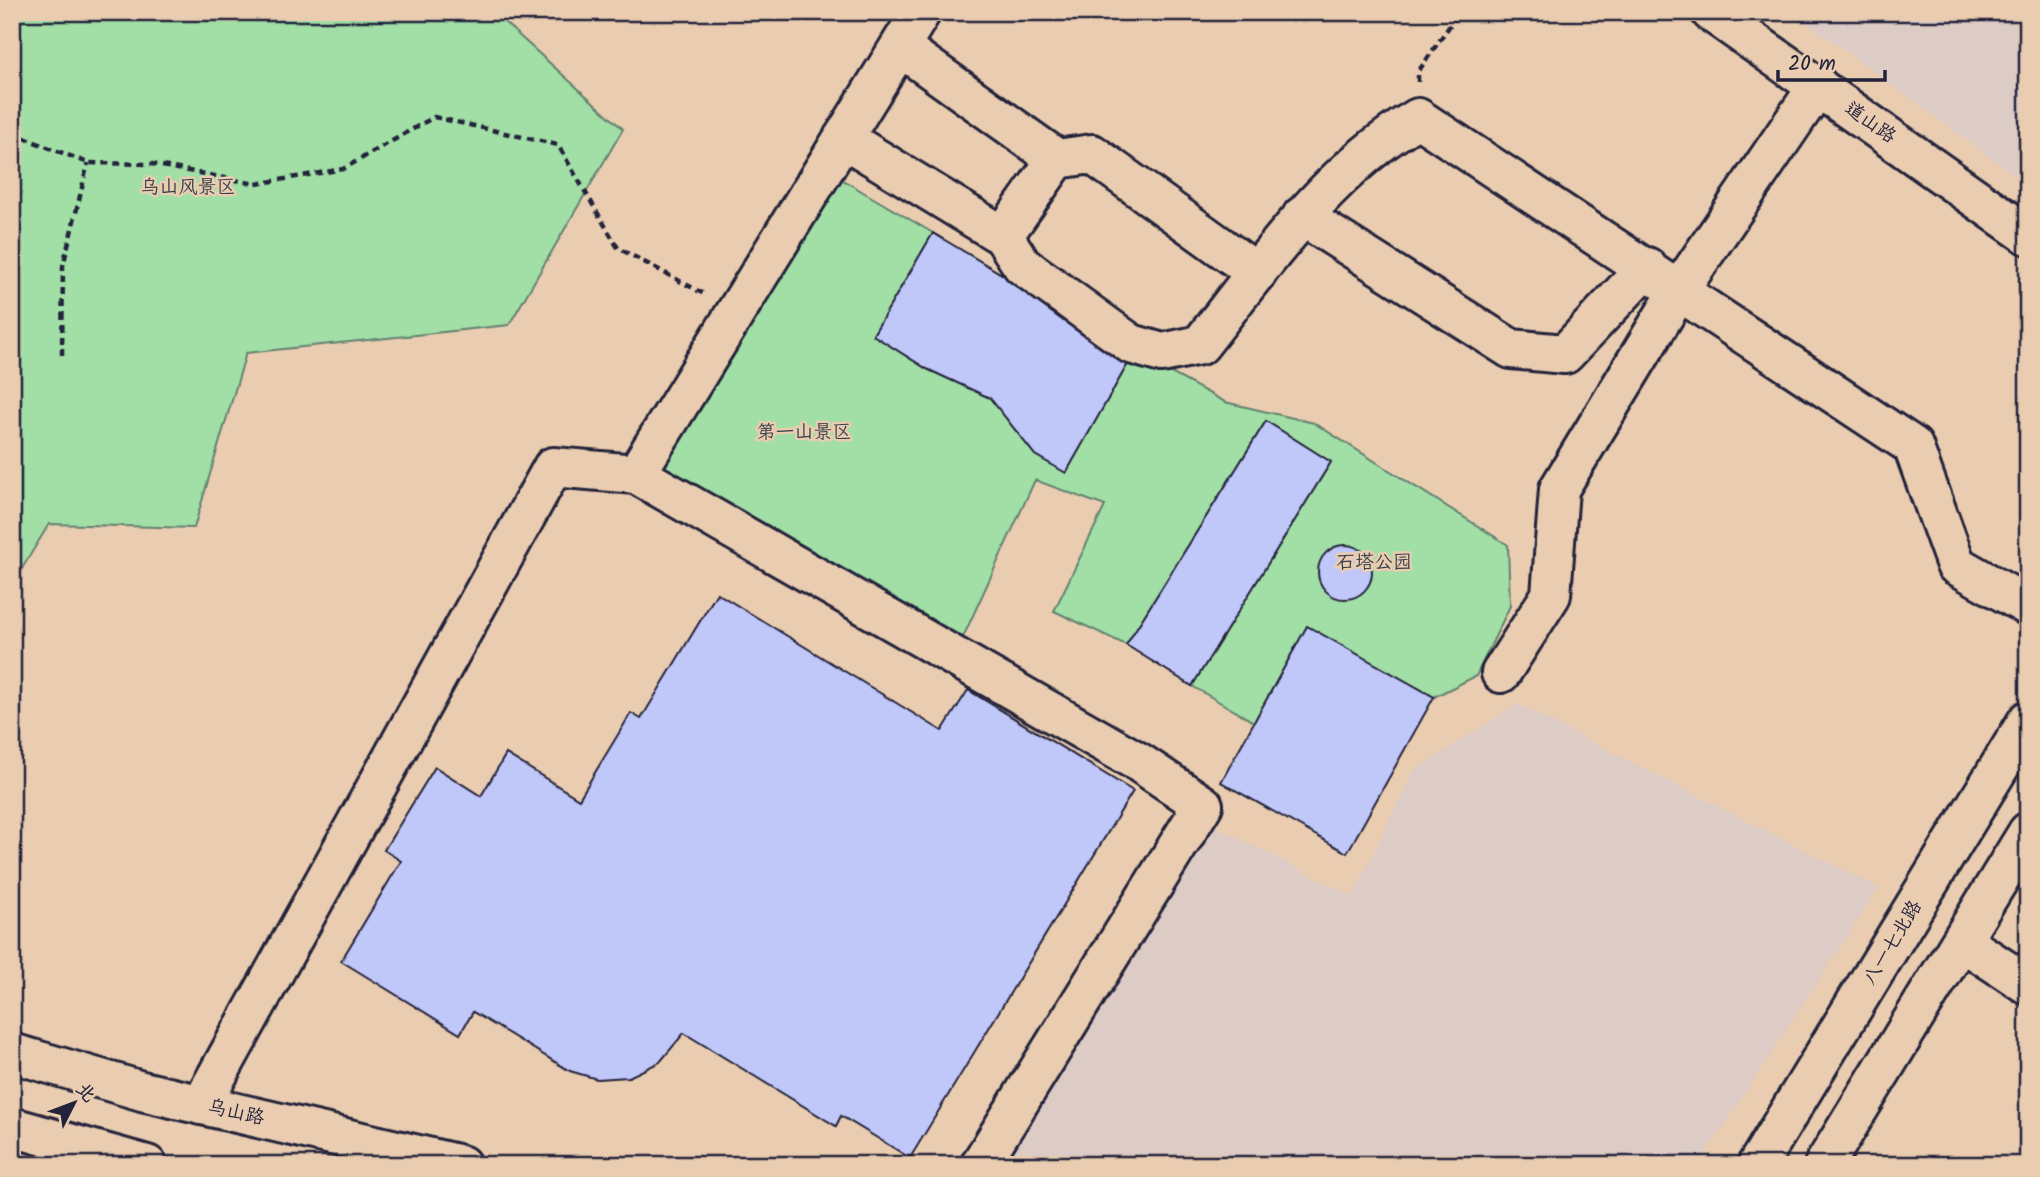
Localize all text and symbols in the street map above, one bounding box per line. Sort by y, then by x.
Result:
scale bar [1778,38,1884,82]
text: 20 m [1788,48,1836,81]
street label: 道山路 [1838,94,1902,152]
park label: 乌山风景区 [140,173,236,203]
park label: 第一山景区 [756,418,852,448]
park label: 石塔公园 [1336,548,1412,578]
street label: 八一七北路 [1856,895,1930,991]
north arrow [38,1068,108,1138]
text: 北 [68,1076,103,1110]
street label: 乌山路 [205,1092,267,1134]

